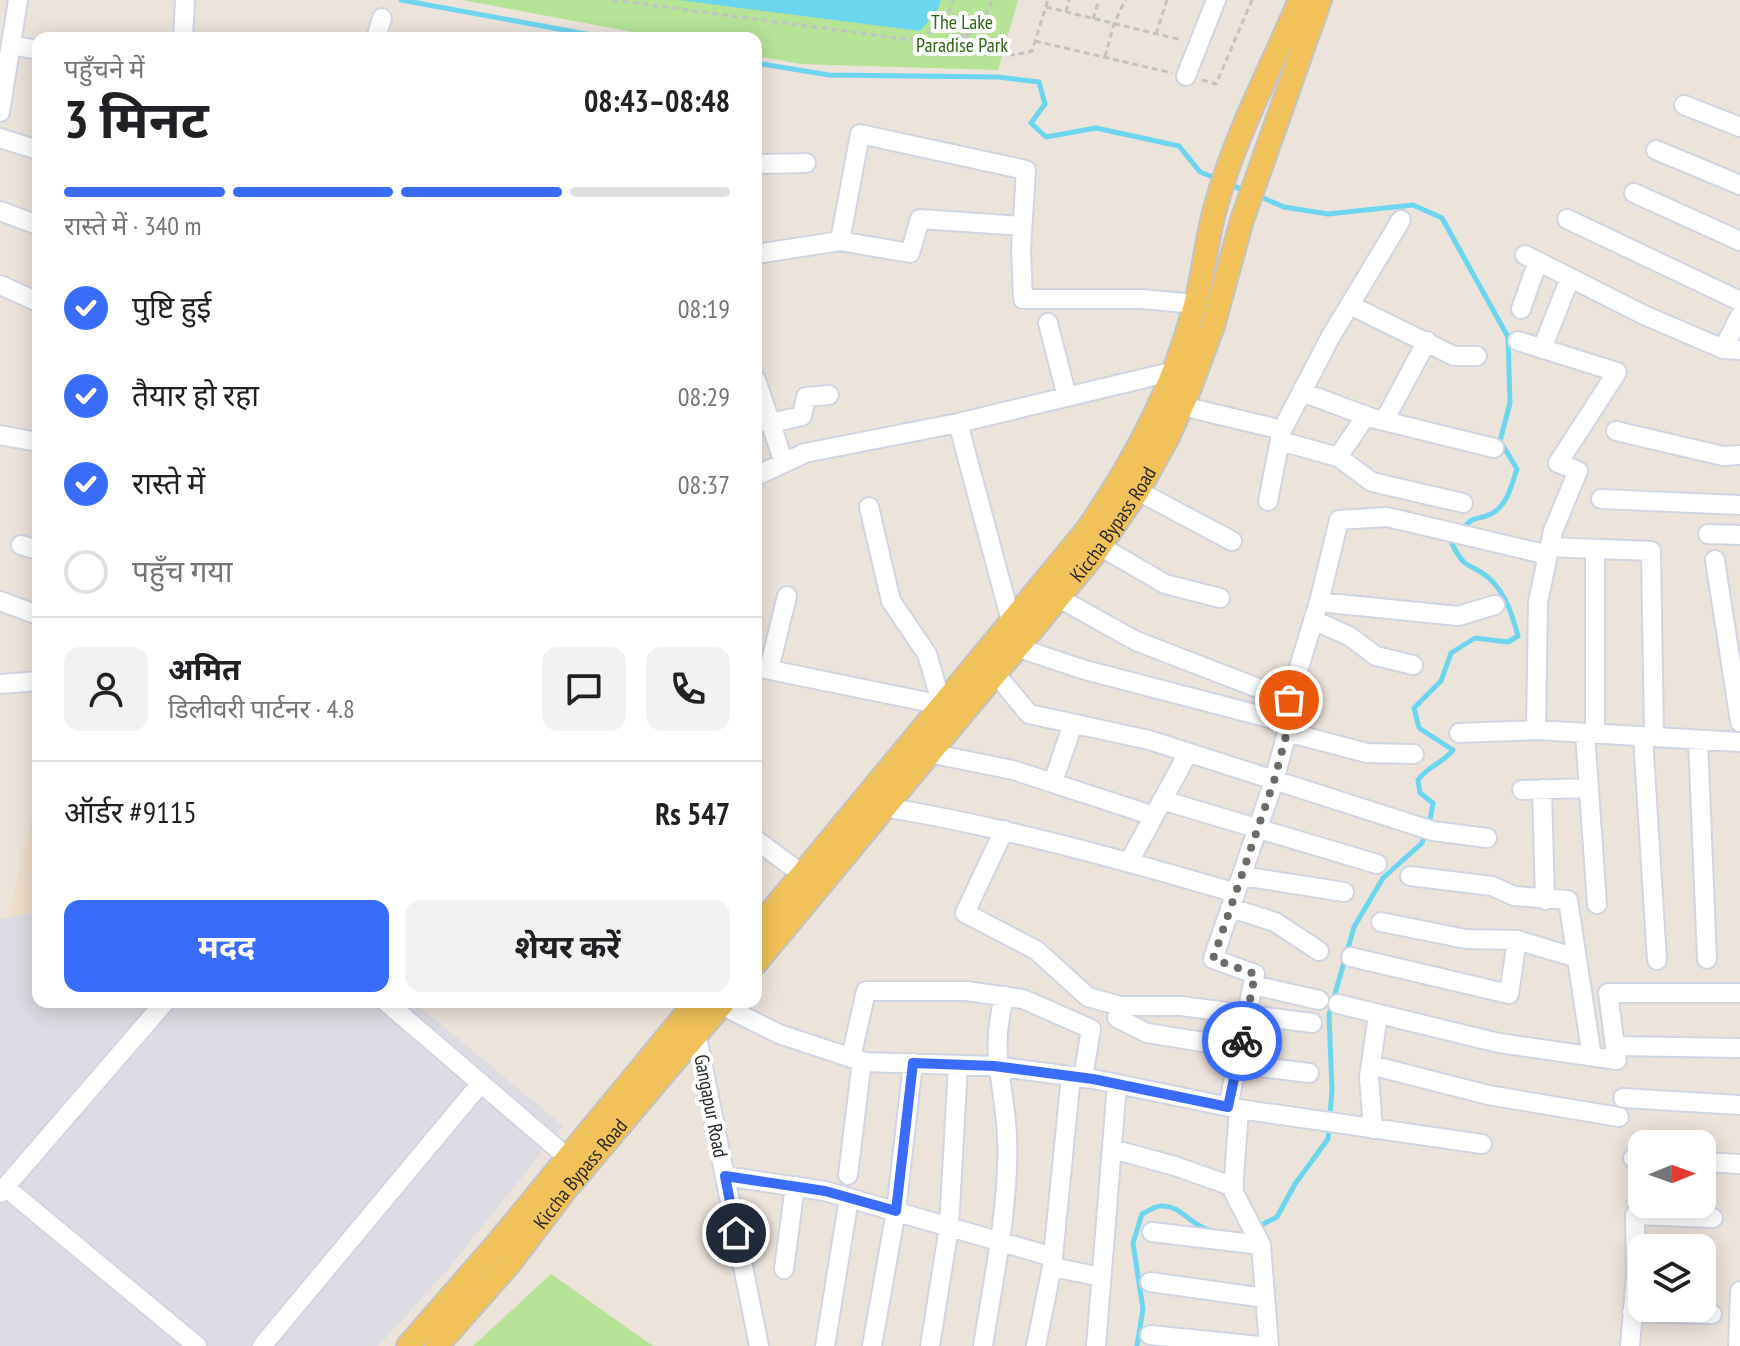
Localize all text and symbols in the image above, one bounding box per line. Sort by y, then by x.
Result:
park label: The Lake Paradise Park [916,9,1008,58]
text: पहुँचने में [64,52,145,85]
text: 08:43–08:48 [584,81,730,120]
text: 3 मिनट [64,85,209,152]
text: रास्ते में · 340 m [64,209,201,242]
icon: check [64,286,108,330]
text: पुष्टि हुई [132,287,211,326]
text: 08:19 [678,292,730,325]
icon: check [64,374,108,418]
text: तैयार हो रहा [132,375,259,414]
text: 08:29 [678,380,730,413]
icon: check [64,462,108,506]
street label: Kiccha Bypass Road [1064,462,1162,587]
text: रास्ते में [132,463,205,502]
text: 08:37 [678,468,730,501]
text: पहुँच गया [132,551,232,590]
button: person [64,647,148,731]
button: chat [542,647,626,731]
button: phone [646,647,730,731]
text: अमित [168,649,241,688]
pin [1255,666,1323,734]
icon: bag [1267,678,1311,722]
text: डिलीवरी पार्टनर · 4.8 [168,692,355,725]
text: ऑर्डर #9115 [64,792,197,831]
text: Rs 547 [655,794,730,833]
button: मदद [64,900,389,992]
button: शेयर करें [405,900,730,992]
courier [1202,1001,1282,1081]
icon: bike [1220,1019,1264,1063]
street label: Gangapur Road [688,1052,734,1160]
street label: Kiccha Bypass Road [528,1113,633,1234]
north arrow [1628,1130,1716,1218]
map controls [1628,1130,1716,1322]
pin [702,1199,770,1267]
icon: home [714,1211,758,1255]
button: layers [1628,1234,1716,1322]

